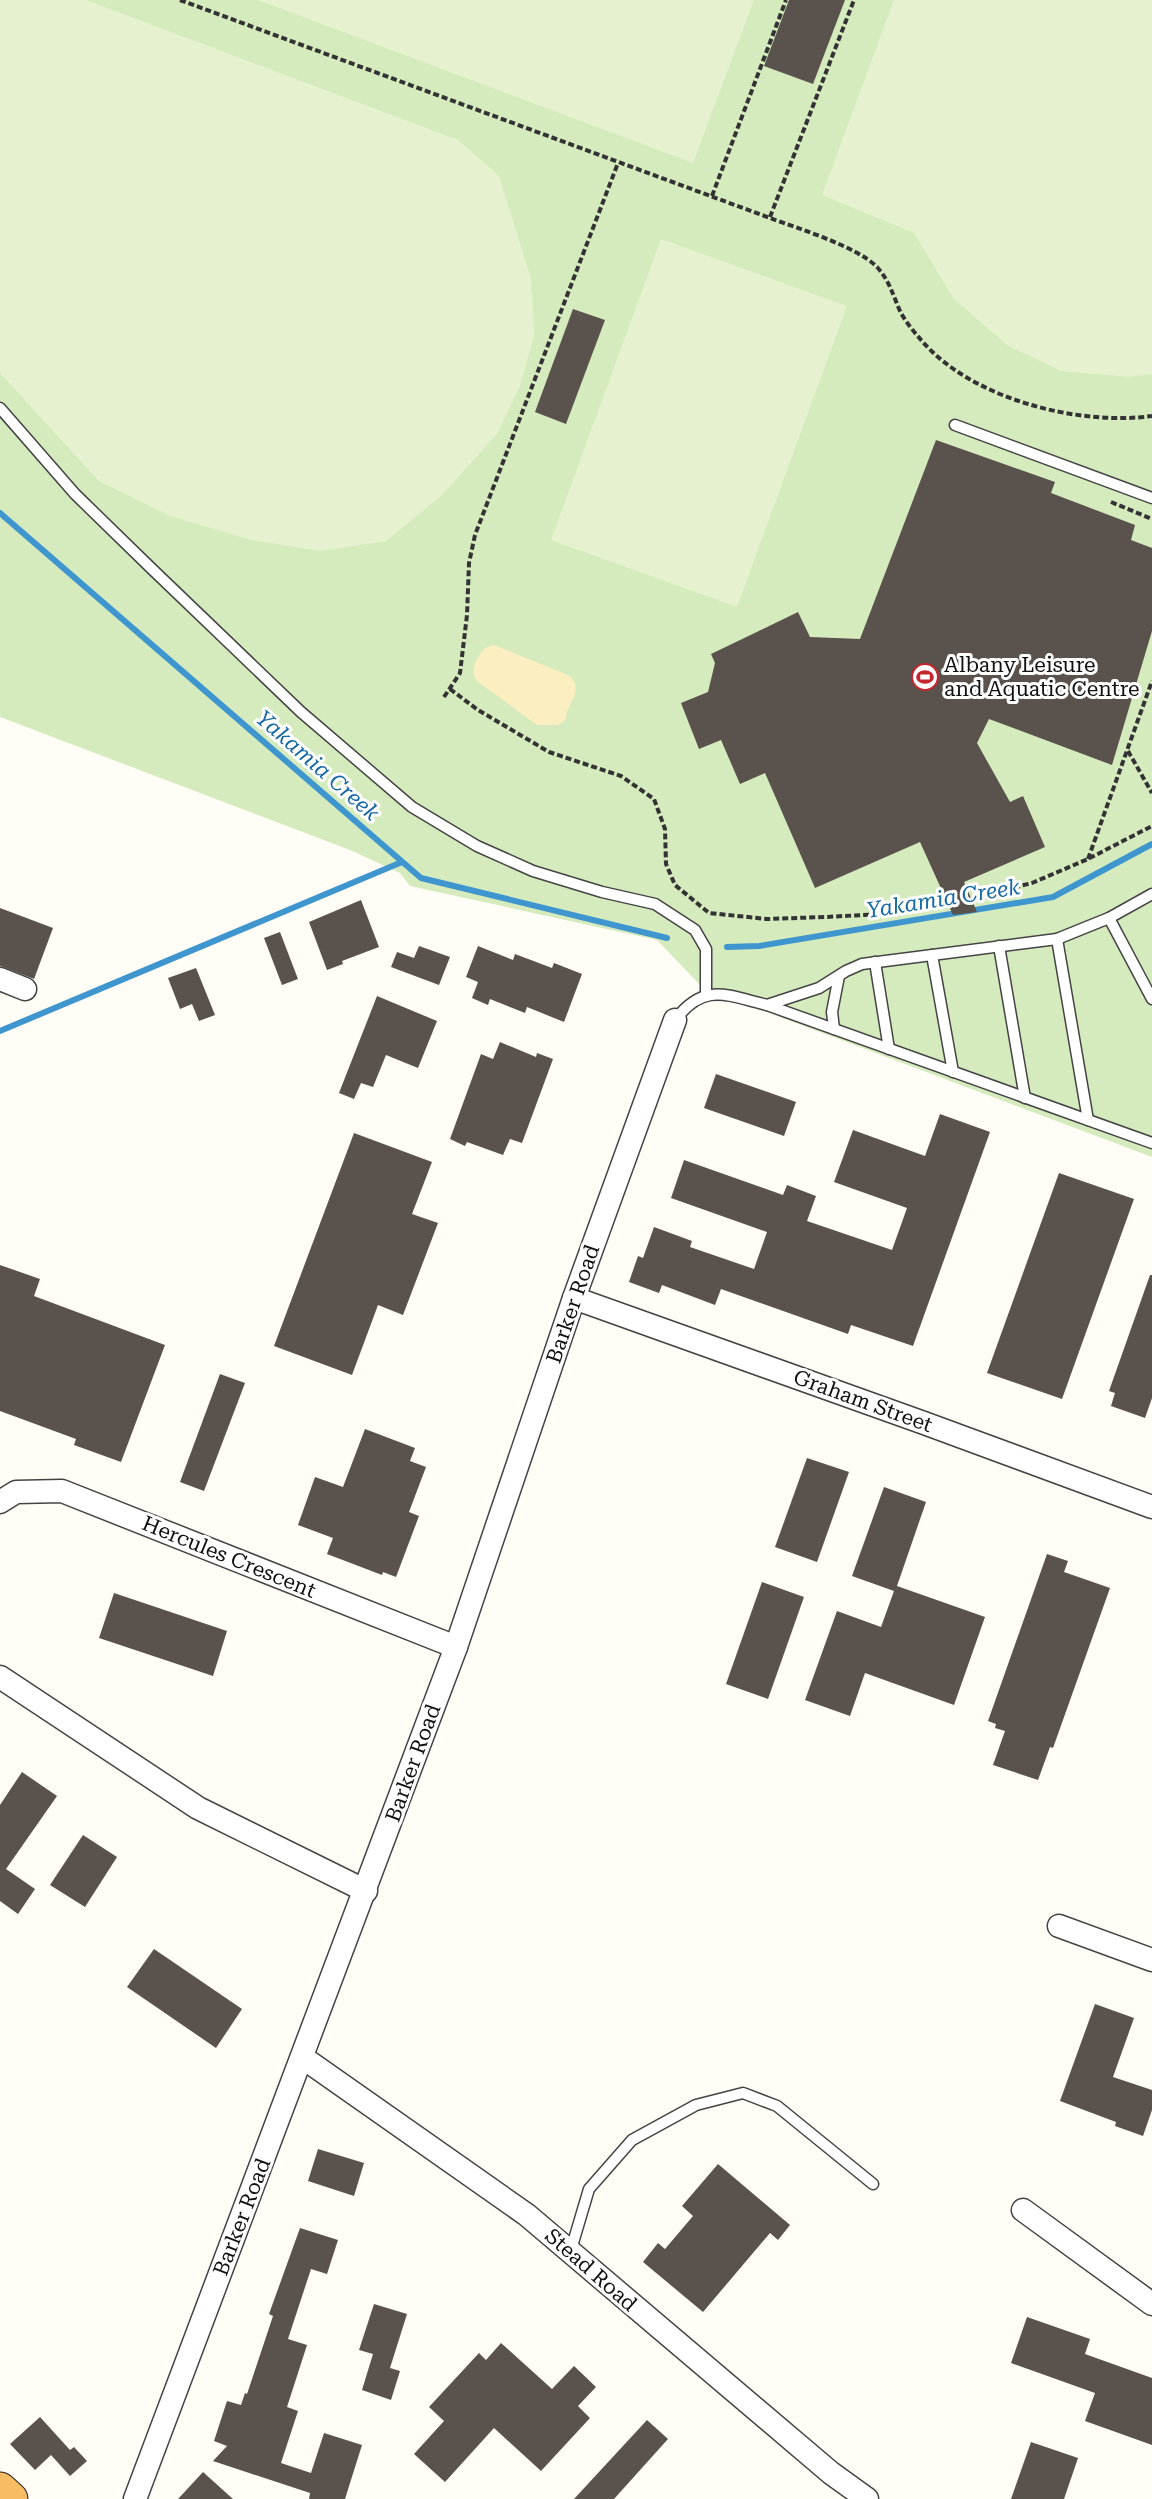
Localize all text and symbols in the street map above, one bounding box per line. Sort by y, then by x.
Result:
place label: Albany Leisure and Aquatic Centre [944,653,1140,701]
sports icon: Albany Leisure and Aquatic Centre [910,662,940,692]
water label: Yakamia Creek [251,705,384,826]
water label: Yakamia Creek [865,874,1022,923]
street label: Barker Road [542,1241,605,1366]
street label: Graham Street [790,1365,936,1437]
street label: Hercules Crescent [139,1511,319,1603]
street label: Barker Road [381,1700,446,1825]
street label: Barker Road [209,2154,276,2279]
street label: Stead Road [540,2224,642,2317]

